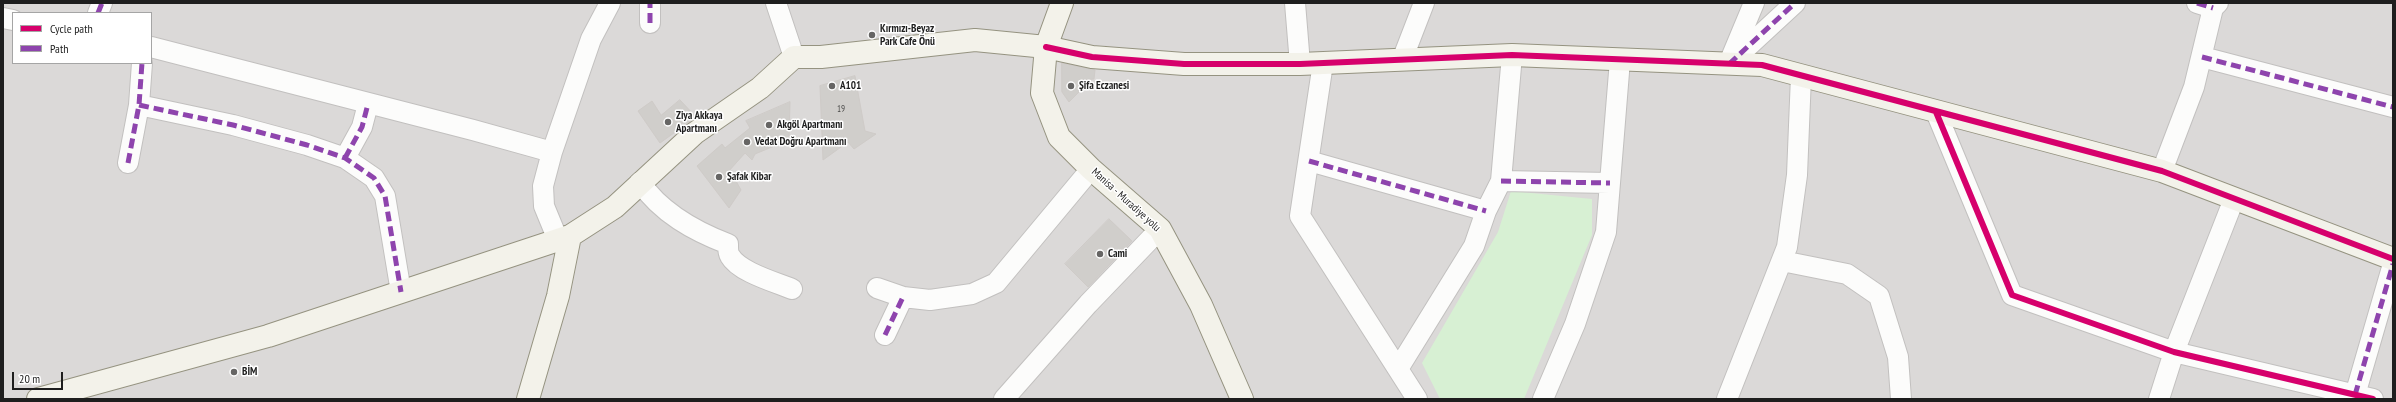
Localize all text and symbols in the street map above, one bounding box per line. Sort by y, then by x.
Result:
legend [12,12,152,64]
text: Cycle path [50,21,93,36]
place label: Kırmızı-Beyaz Park Cafe Önü [880,22,935,48]
marker: Kırmızı-Beyaz Park Cafe Önü [867,30,877,40]
text: Path [50,41,68,56]
place label: A101 [840,79,861,93]
place label: Şifa Eczanesi [1079,79,1129,93]
marker: A101 [827,81,837,91]
marker: Şifa Eczanesi [1066,81,1076,91]
house number: 19 [837,104,845,114]
place label: Ziya Akkaya Apartmanı [676,109,723,135]
marker: Ziya Akkaya Apartmanı [663,117,673,127]
place label: Akgöl Apartmanı [777,118,843,132]
marker: Akgöl Apartmanı [764,120,774,130]
place label: Vedat Doğru Apartmanı [755,135,846,149]
marker: Vedat Doğru Apartmanı [742,137,752,147]
street label: Manisa - Muradiye yolu [1089,166,1163,234]
place label: Şafak Kibar [727,170,771,184]
marker: Şafak Kibar [714,172,724,182]
place label: Cami [1108,247,1127,261]
marker: Cami [1095,249,1105,259]
scale bar [14,364,65,390]
place label: BİM [242,365,257,379]
marker: BİM [229,367,239,377]
text: 20 m [19,371,40,386]

